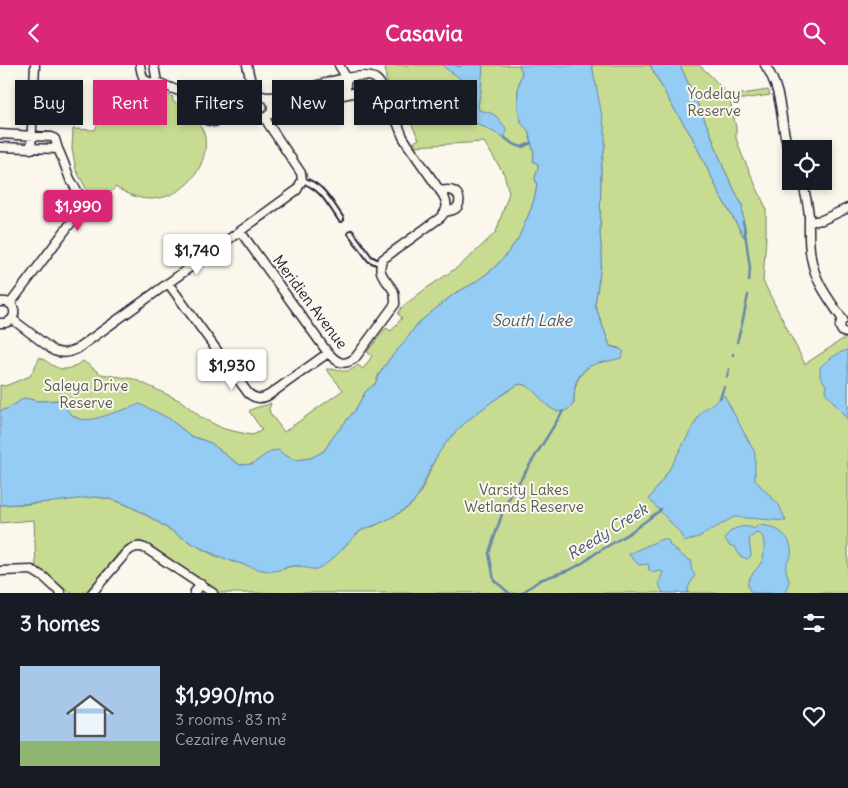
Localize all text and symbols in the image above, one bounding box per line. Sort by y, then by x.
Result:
icon: back [20,19,48,47]
text: Casavia [385,19,463,47]
icon: search [800,19,828,47]
chip: Buy [15,80,83,125]
chip: Rent [93,80,167,125]
chip: Filters [177,80,262,125]
chip: New [272,80,344,125]
chip: Apartment [354,80,477,125]
park label: Yodelay Reserve [687,84,741,120]
map controls [782,140,832,190]
button: locate [782,140,832,190]
pin: $1,990 [37,189,119,232]
text: $1,990 [54,196,102,216]
pin: $1,740 [156,233,238,276]
text: $1,740 [174,240,220,260]
street label: Meridien Avenue [269,251,352,352]
water label: South Lake [492,310,573,330]
pin: $1,930 [191,349,273,391]
text: $1,930 [208,355,256,375]
park label: Saleya Drive Reserve [44,376,128,412]
park label: Varsity Lakes Wetlands Reserve [464,480,584,516]
water label: Reedy Creek [563,497,653,564]
icon: filters [800,609,828,637]
text: 3 homes [20,610,100,637]
text: $1,990/mo [175,682,274,709]
icon: home [60,686,120,746]
icon: heart [800,702,828,730]
text: 3 rooms · 83 m² [175,709,287,729]
text: Cezaire Avenue [175,729,286,749]

